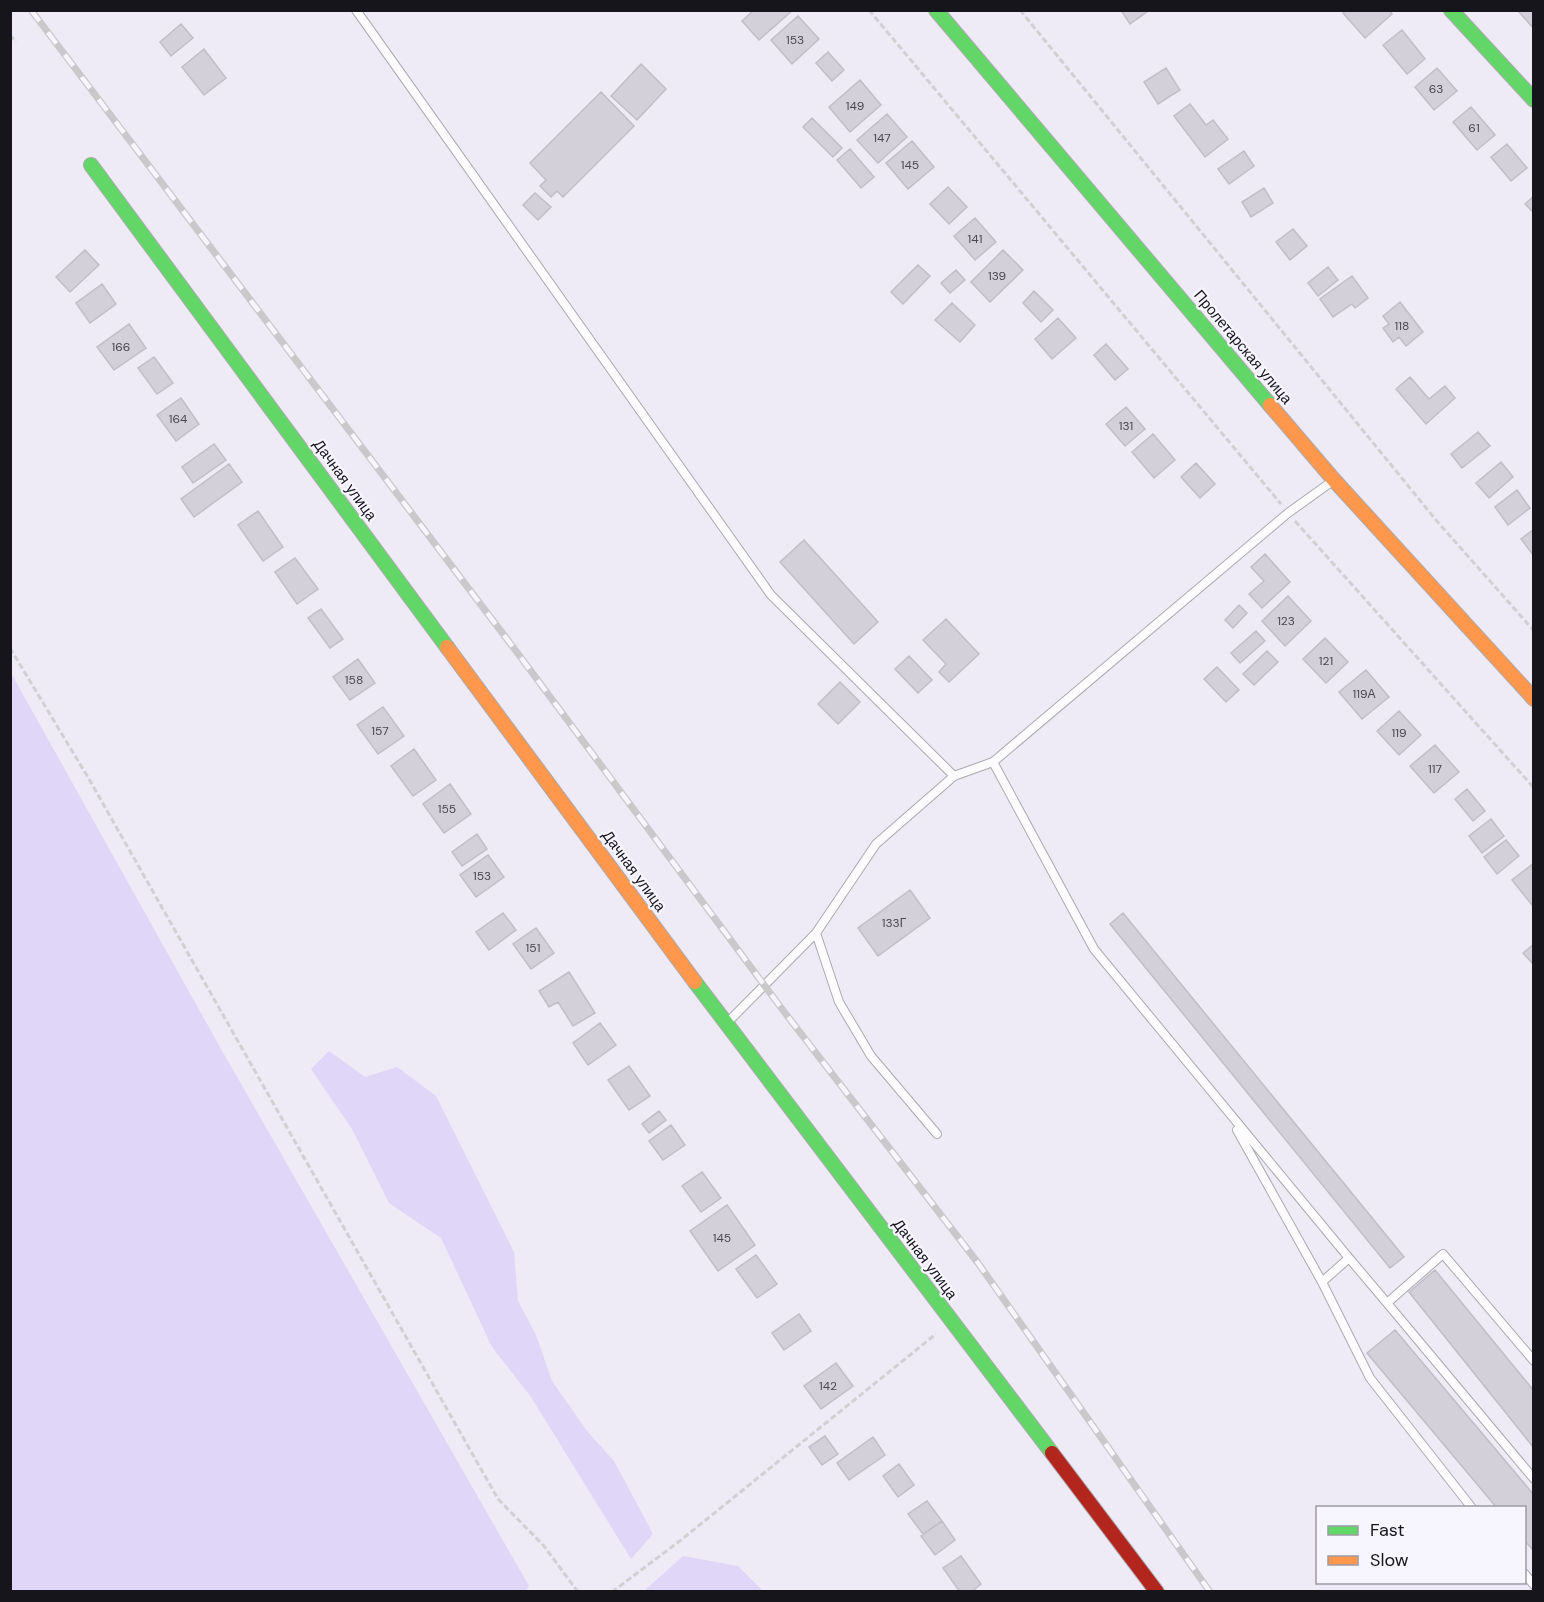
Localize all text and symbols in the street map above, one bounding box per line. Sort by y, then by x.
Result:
house number: 153 [786,32,804,48]
house number: 63 [1429,81,1443,97]
house number: 149 [846,98,864,114]
house number: 61 [1468,120,1480,136]
house number: 147 [873,130,891,146]
house number: 145 [901,157,919,173]
house number: 141 [968,231,982,247]
house number: 139 [988,268,1006,284]
street label: Пролетарская улица [1189,286,1297,409]
house number: 118 [1395,318,1409,334]
house number: 166 [112,339,130,355]
house number: 164 [169,411,187,427]
house number: 131 [1119,418,1133,434]
street label: Дачная улица [309,435,382,525]
house number: 123 [1277,613,1295,629]
house number: 121 [1319,653,1333,669]
house number: 158 [345,672,363,688]
house number: 119А [1352,686,1376,702]
house number: 157 [371,723,389,739]
house number: 119 [1391,725,1407,741]
house number: 117 [1428,761,1442,777]
house number: 155 [438,801,456,817]
street label: Дачная улица [598,826,671,916]
house number: 153 [473,868,491,884]
house number: 133Г [882,915,907,931]
house number: 151 [526,940,540,956]
street label: Дачная улица [888,1215,962,1304]
house number: 145 [713,1230,731,1246]
house number: 142 [819,1378,837,1394]
legend [1316,1506,1526,1584]
text: Fast [1370,1518,1405,1542]
text: Slow [1370,1548,1409,1572]

